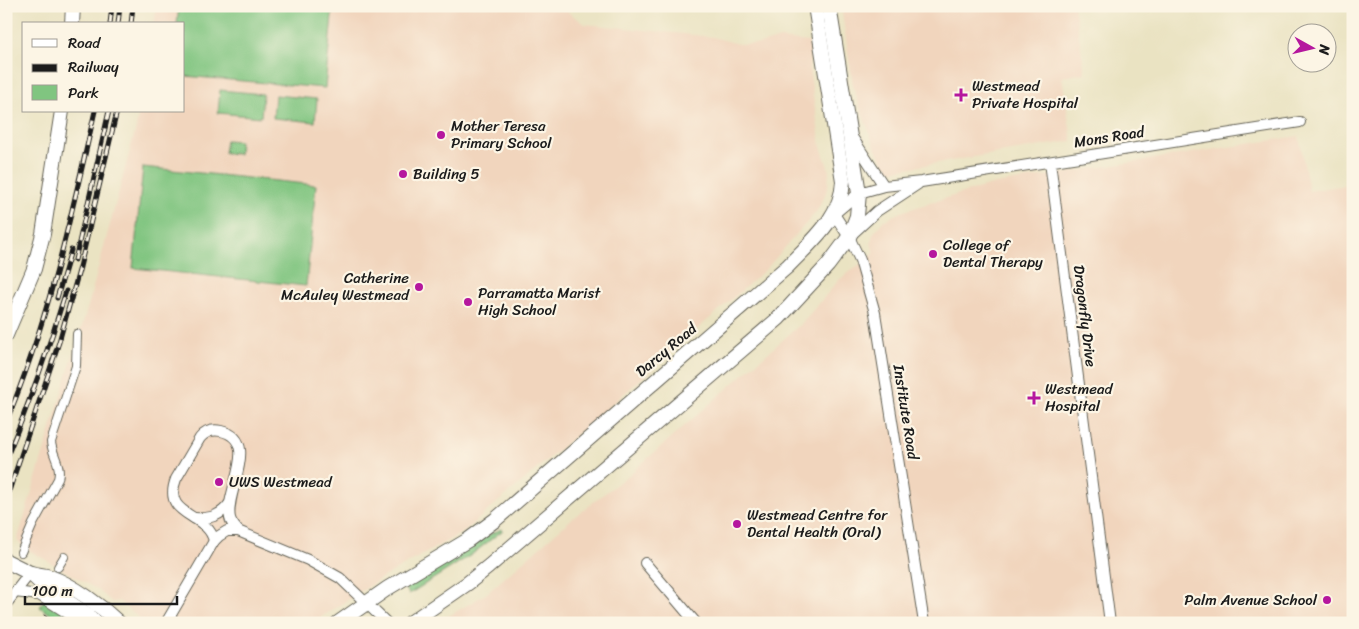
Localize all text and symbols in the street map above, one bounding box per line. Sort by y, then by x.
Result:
legend [22,22,185,112]
north arrow [1286,22,1336,72]
text: Road [68,30,101,56]
text: N [1311,42,1338,57]
text: Railway [68,54,119,80]
place label: Westmead Private Hospital [972,73,1079,116]
text: Park [68,80,99,106]
marker: Westmead Private Hospital [954,88,968,102]
place label: Mother Teresa Primary School [451,113,552,156]
street label: Mons Road [1072,118,1147,155]
marker: Mother Teresa Primary School [435,129,447,141]
place label: Building 5 [413,161,480,187]
marker: Building 5 [397,168,409,180]
place label: College of Dental Therapy [943,232,1043,275]
marker: College of Dental Therapy [927,248,939,260]
street label: Dragonfly Drive [1066,264,1104,369]
place label: Catherine McAuley Westmead [281,265,410,308]
place label: Parramatta Marist High School [478,280,601,323]
marker: Catherine McAuley Westmead [413,281,425,293]
marker: Parramatta Marist High School [462,296,474,308]
street label: Darcy Road [629,316,703,384]
street label: Institute Road [886,362,926,462]
place label: Westmead Hospital [1045,376,1113,419]
marker: Westmead Hospital [1027,391,1041,405]
place label: UWS Westmead [229,469,333,495]
marker: UWS Westmead [213,476,225,488]
place label: Westmead Centre for Dental Health (Oral) [747,502,888,545]
marker: Westmead Centre for Dental Health (Oral) [731,518,743,530]
scale bar [25,574,178,606]
text: 100 m [32,578,73,604]
place label: Palm Avenue School [1184,587,1318,613]
marker: Palm Avenue School [1321,594,1333,606]

